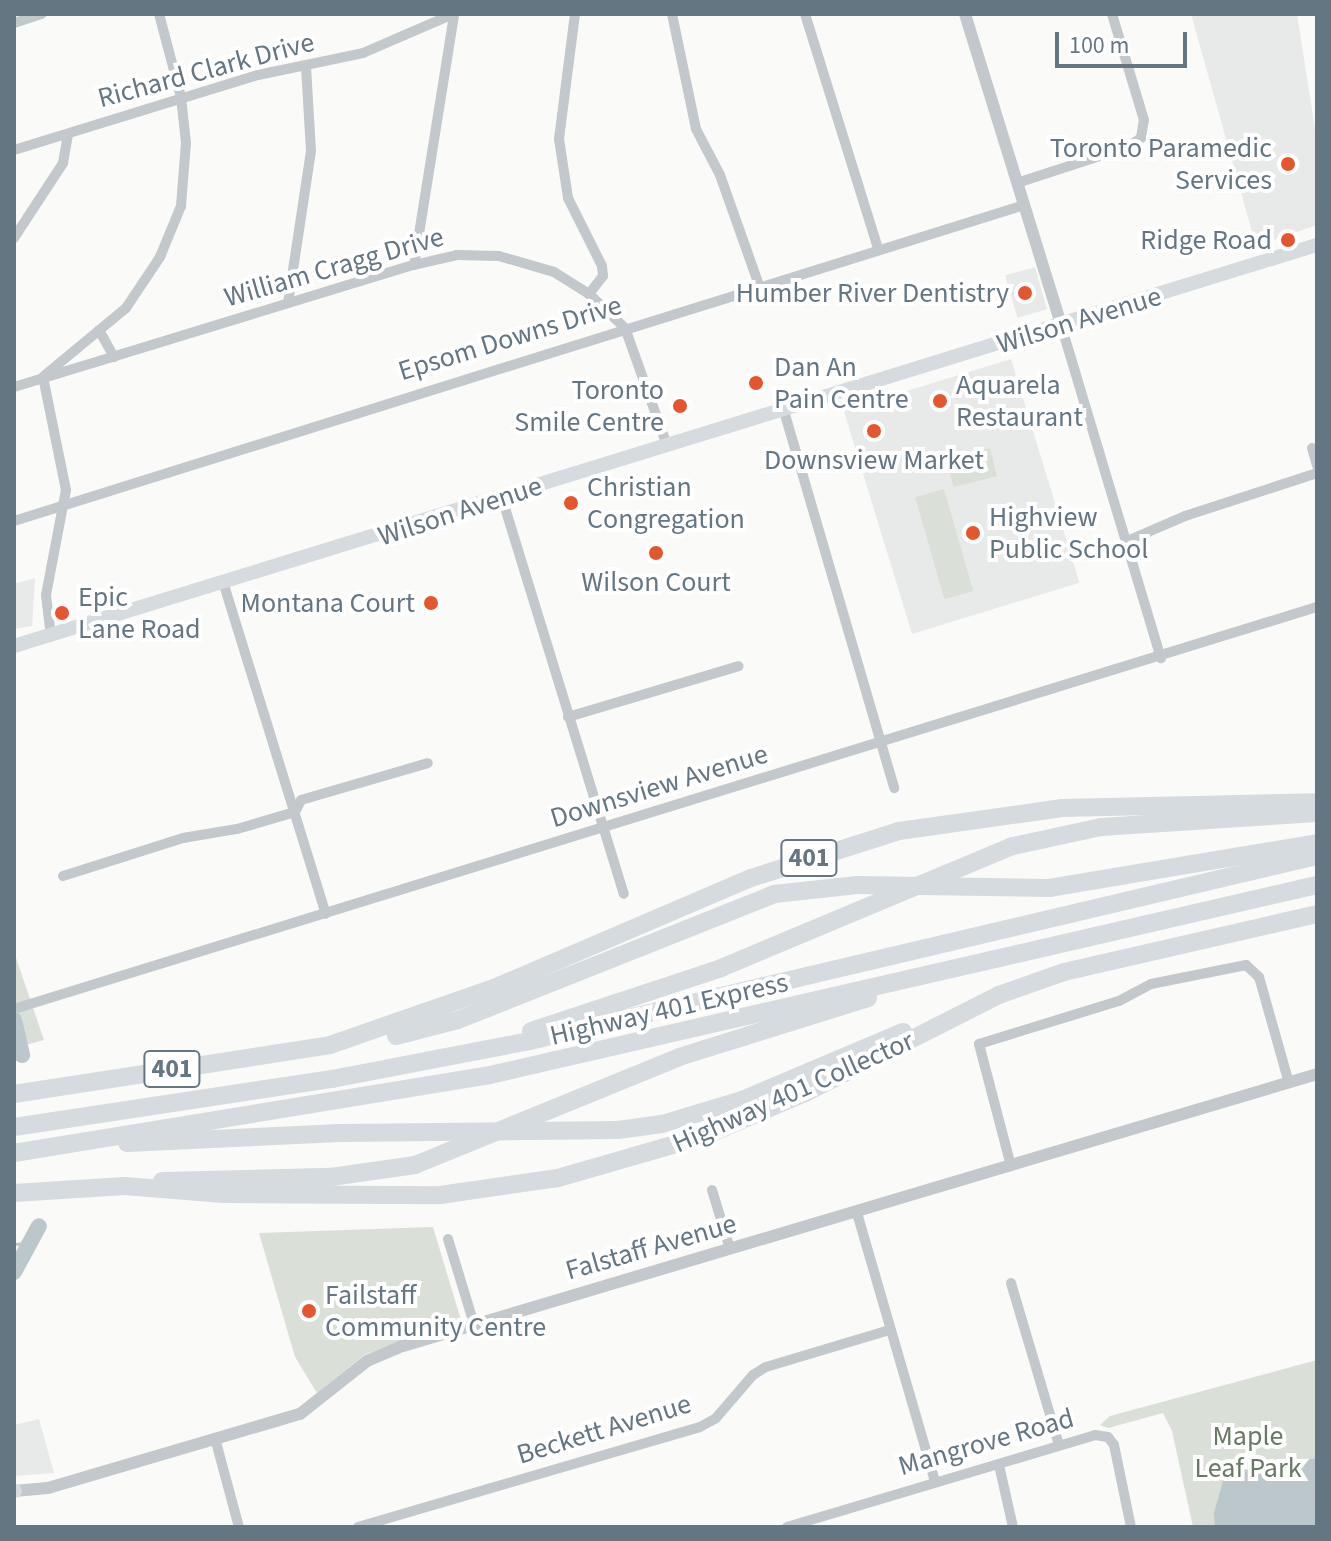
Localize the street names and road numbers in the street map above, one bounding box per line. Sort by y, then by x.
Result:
street label: Richard Clark Drive [94,25,318,115]
street label: William Cragg Drive [220,220,448,314]
street label: Wilson Avenue [993,279,1165,361]
street label: Epsom Downs Drive [394,288,626,388]
street label: Wilson Avenue [374,469,546,553]
street label: Downsview Avenue [546,737,772,835]
road number: 401 [779,836,839,880]
street label: Highway 401 Express [547,965,791,1053]
street label: Highway 401 Collector [667,1024,919,1160]
road number: 401 [142,1047,202,1091]
street label: Falstaff Avenue [562,1207,740,1287]
street label: Beckett Avenue [513,1387,695,1471]
street label: Mangrove Road [894,1401,1078,1483]

